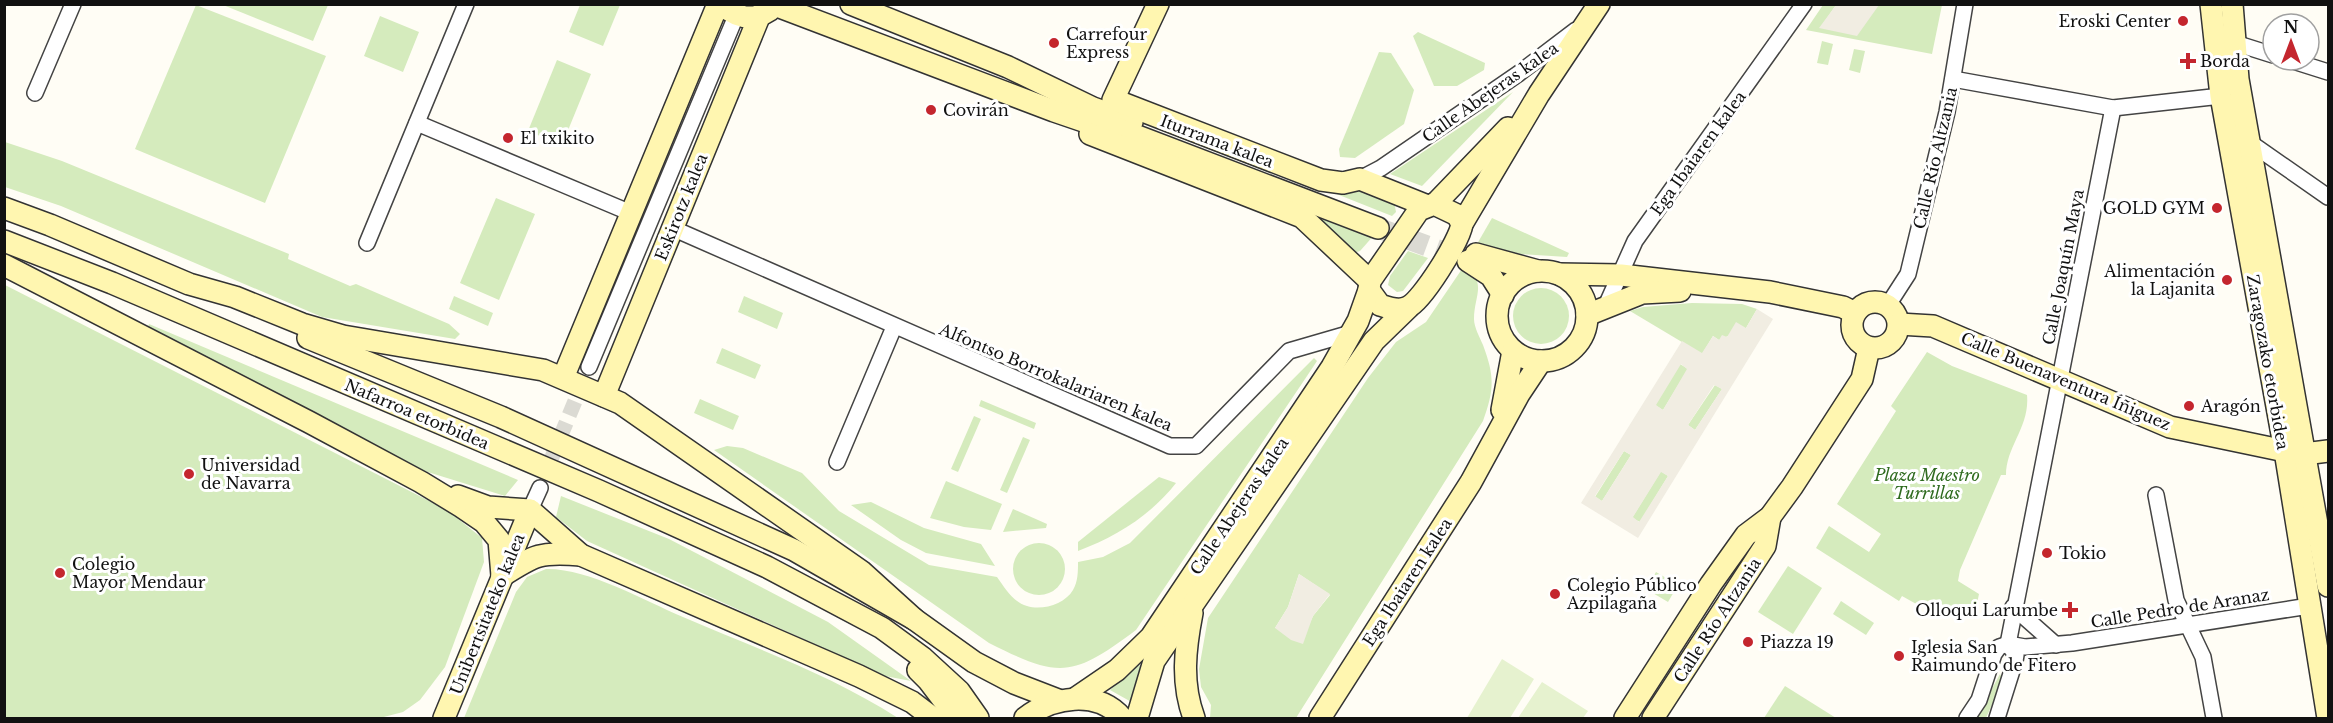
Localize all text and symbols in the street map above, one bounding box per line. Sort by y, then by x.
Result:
place label: Eroski Center [2058,11,2171,31]
north arrow [2261,12,2321,72]
marker: Eroski Center [2176,14,2190,28]
text: N [2283,17,2299,37]
place label: Carrefour Express [1066,24,1148,62]
marker: Carrefour Express [1047,36,1061,50]
street label: Calle Abejeras kalea [1418,37,1562,147]
place label: Borda [2200,51,2250,71]
marker: Borda [2181,54,2195,68]
street label: Calle Río Altzania [1909,85,1961,231]
street label: Ega Ibaiaren kalea [1646,87,1750,219]
place label: Covirán [943,100,1009,120]
marker: Covirán [924,103,938,117]
street label: Iturrama kalea [1158,110,1277,172]
place label: El txikito [520,128,594,148]
marker: El txikito [501,131,515,145]
street label: Eskirotz kalea [650,150,712,263]
street label: Calle Joaquín Maya [2038,187,2088,347]
place label: GOLD GYM [2103,198,2205,218]
marker: GOLD GYM [2210,201,2224,215]
place label: Alimentación la Lajanita [2103,261,2215,299]
marker: Alimentación la Lajanita [2220,273,2234,287]
street label: Zaragozako etorbidea [2243,273,2293,451]
street label: Alfontso Borrokalariaren kalea [936,318,1176,435]
street label: Calle Buenaventura Íñiguez [1958,328,2174,434]
street label: Nafarroa etorbidea [342,375,492,454]
place label: Aragón [2200,396,2261,416]
marker: Aragón [2182,399,2196,413]
street label: Calle Abejeras kalea [1186,433,1293,579]
place label: Universidad de Navarra [201,455,300,493]
park label: Plaza Maestro Turrillas [1873,465,1980,503]
marker: Universidad de Navarra [182,467,196,481]
street label: Ega Ibaiaren kalea [1358,514,1456,650]
street label: Unibertsitateko kalea [445,530,529,698]
place label: Tokio [2059,543,2106,563]
marker: Tokio [2040,546,2054,560]
place label: Colegio Mayor Mendaur [72,554,206,592]
street label: Calle Río Altzania [1669,554,1765,686]
marker: Colegio Mayor Mendaur [53,566,67,580]
place label: Colegio Público Azpilagaña [1566,575,1697,613]
street label: Calle Pedro de Aranaz [2089,584,2271,632]
marker: Colegio Público Azpilagaña [1548,587,1562,601]
place label: Olloqui Larumbe [1915,600,2058,620]
marker: Olloqui Larumbe [2063,603,2077,617]
place label: Piazza 19 [1760,632,1834,652]
marker: Piazza 19 [1741,635,1755,649]
place label: Iglesia San Raimundo de Fitero [1911,637,2077,675]
marker: Iglesia San Raimundo de Fitero [1892,649,1906,663]

